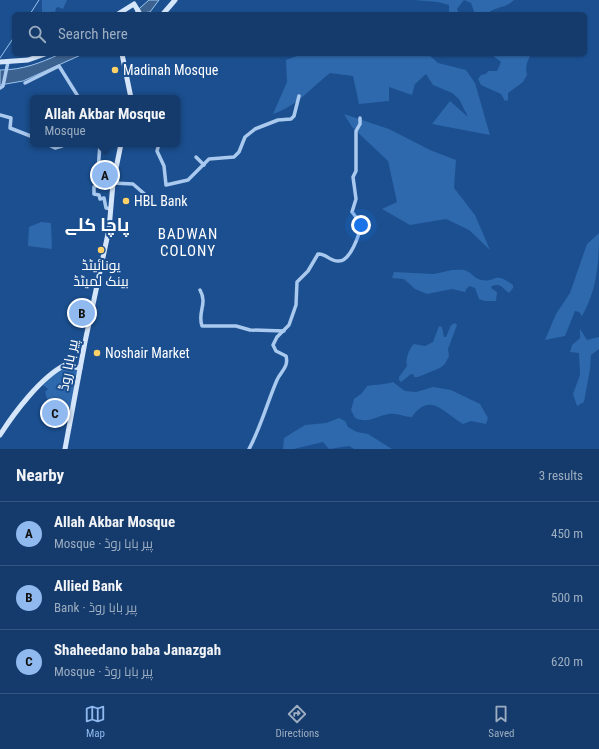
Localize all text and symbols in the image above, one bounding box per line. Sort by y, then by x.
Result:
search box [12,12,587,56]
icon: search [26,23,48,45]
text: Search here [58,25,128,43]
place label: Madinah Mosque [123,62,219,78]
marker: Madinah Mosque [110,65,120,75]
popup [30,95,180,147]
text: Allah Akbar Mosque [44,105,166,123]
text: Mosque [44,123,86,138]
pin: A [92,160,118,190]
place label: HBL Bank [134,193,188,209]
marker: HBL Bank [121,196,131,206]
district label: پاچا کلے [65,214,130,237]
your location [351,215,371,235]
district label: BADWAN COLONY [158,225,218,260]
marker: یونائیٹڈ بینک لمیٹڈ [96,245,106,255]
place label: یونائیٹڈ بینک لمیٹڈ [73,257,129,289]
pin: B [69,298,95,328]
street label: پیر بابا روڈ [55,338,83,393]
place label: Noshair Market [105,345,190,361]
marker: Noshair Market [92,348,102,358]
pin: C [42,398,68,428]
text: Nearby [16,465,64,485]
text: 3 results [539,468,583,483]
text: Allah Akbar Mosque [54,513,175,531]
text: A [25,526,33,541]
text: 450 m [551,526,583,541]
text: Mosque · پیر بابا روڈ [54,536,153,551]
text: Allied Bank [54,577,122,595]
text: B [25,590,33,605]
text: 500 m [551,590,583,605]
text: Bank · پیر بابا روڈ [54,600,137,615]
text: Shaheedano baba Janazgah [54,641,221,659]
text: C [25,654,33,669]
text: 620 m [551,654,583,669]
text: Mosque · پیر بابا روڈ [54,664,153,679]
tab: Map [84,703,106,740]
tab: Directions [275,703,319,740]
tab: Saved [488,703,515,740]

